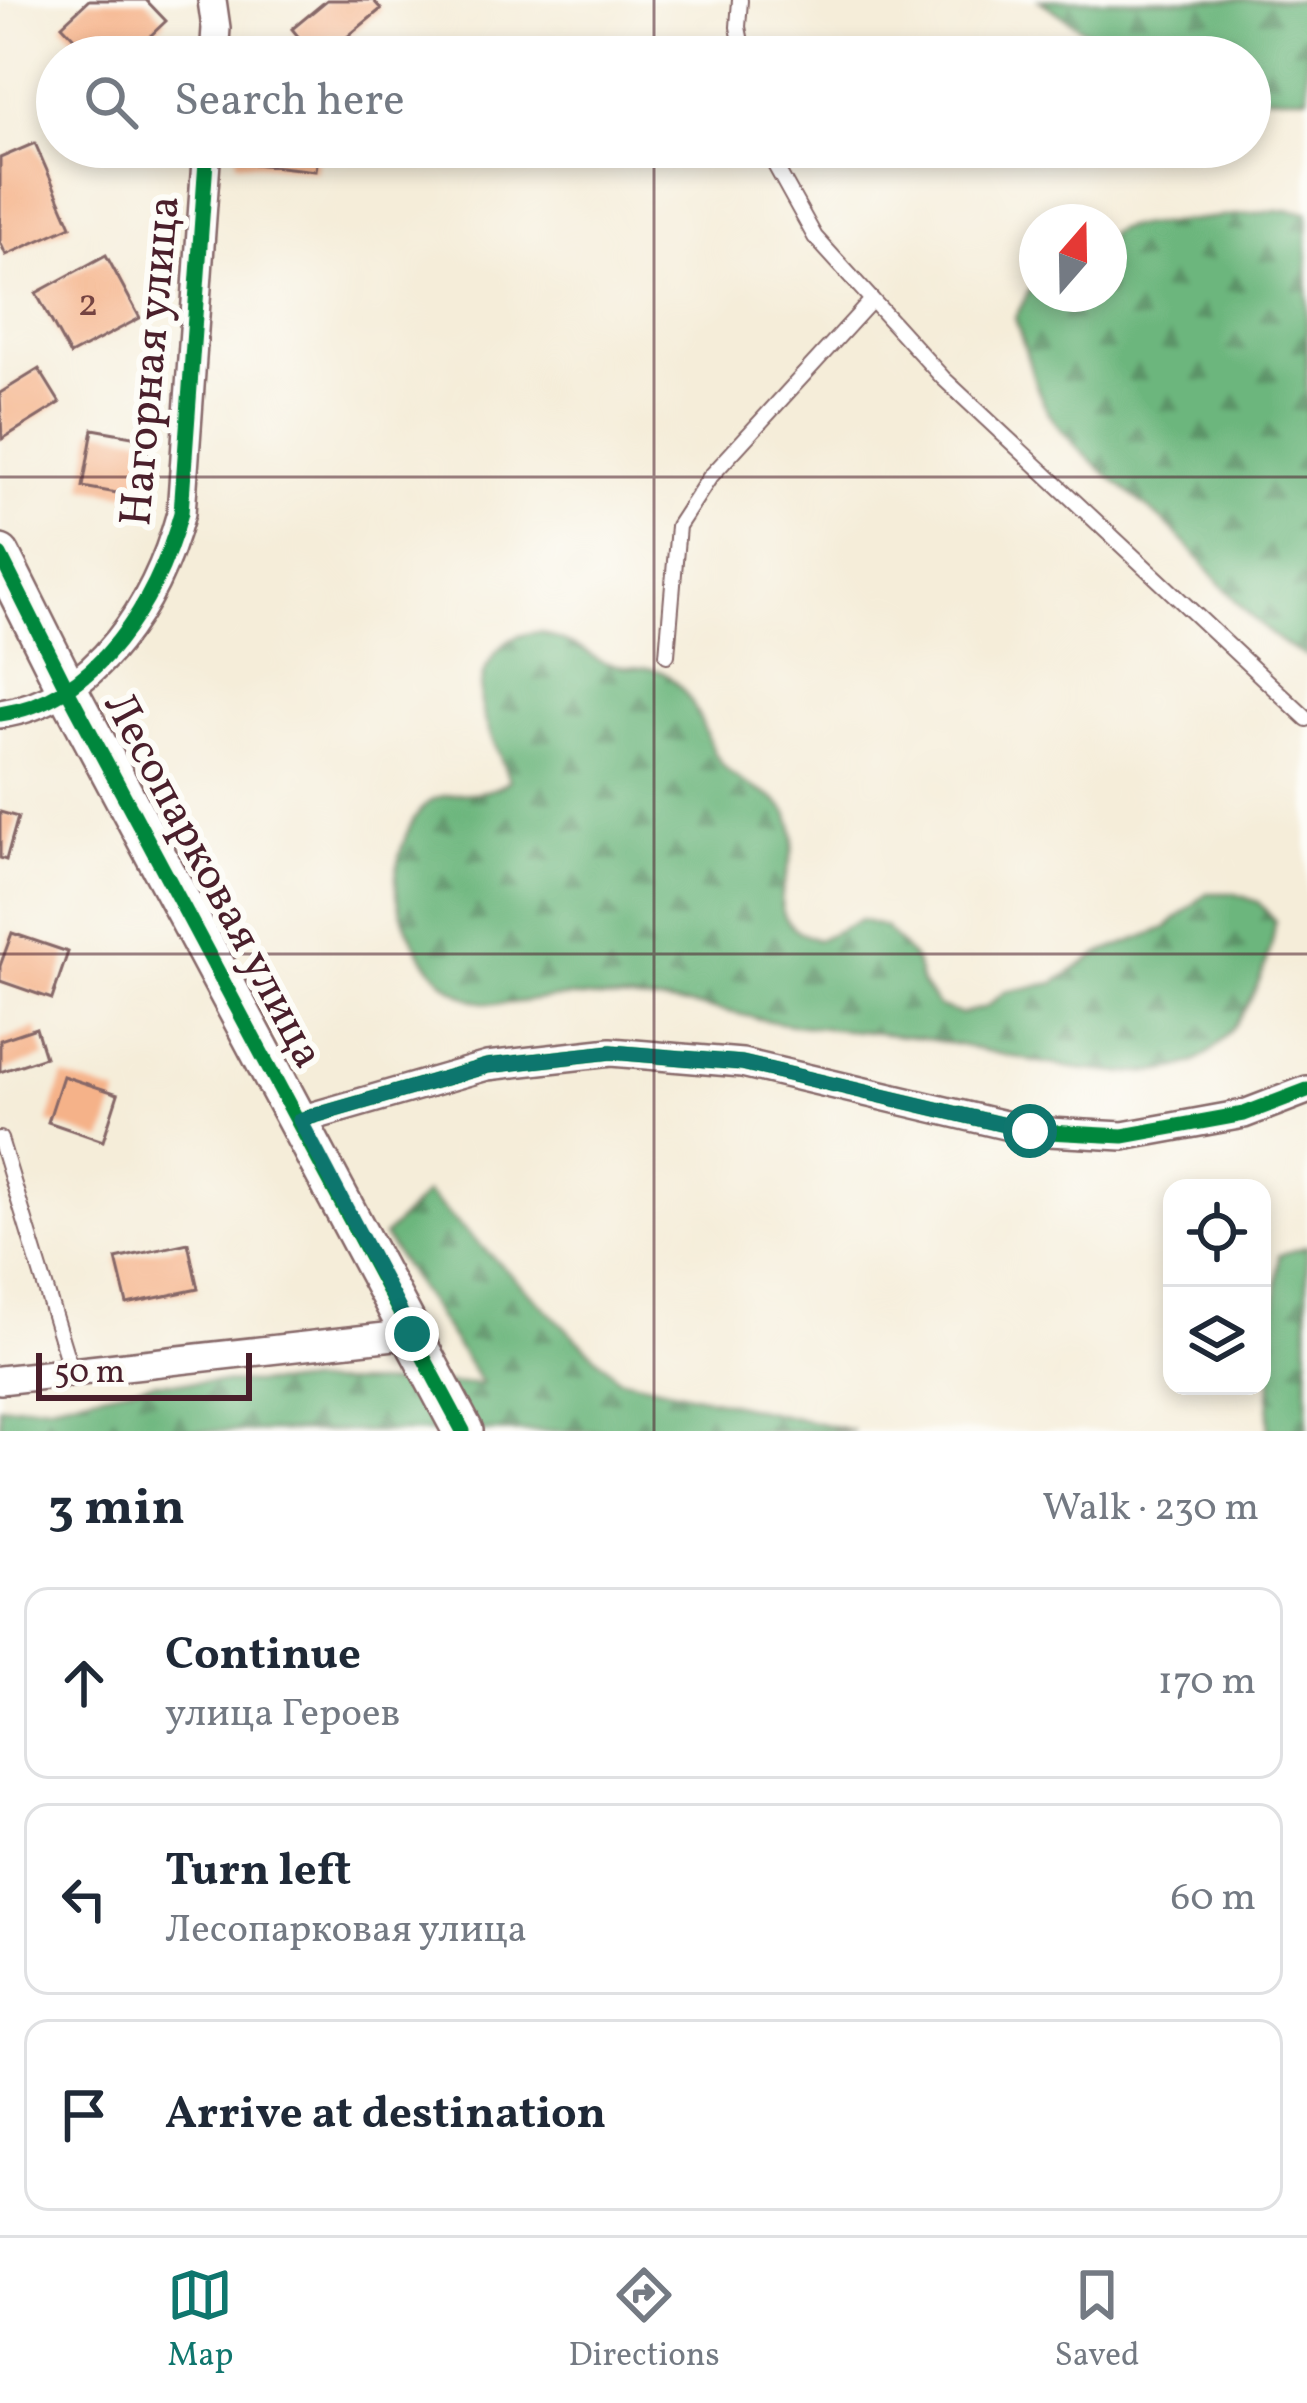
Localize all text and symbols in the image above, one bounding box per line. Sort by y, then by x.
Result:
search box [36,36,1271,168]
icon: search [78,69,144,135]
text: Search here [174,71,405,134]
street label: Нагорная улица [106,193,198,529]
north arrow [1019,204,1127,312]
house number: 2 [78,278,98,332]
street label: Лесопарковая улица [86,682,338,1080]
route start [1003,1104,1057,1158]
map controls [1163,1179,1271,1395]
button: locate [1163,1179,1271,1287]
button: layers [1163,1287,1271,1395]
route end [385,1307,439,1361]
scale bar [36,1347,252,1400]
text: 50 m [54,1351,125,1397]
text: 3 min [48,1474,185,1545]
text: Walk · 230 m [1042,1482,1259,1536]
text: Continue [165,1625,361,1688]
icon: ahead [51,1650,117,1716]
text: 170 m [1158,1656,1256,1710]
text: улица Героев [165,1688,400,1742]
text: Turn left [165,1841,351,1904]
icon: left [51,1866,117,1932]
text: 60 m [1171,1872,1256,1926]
text: Лесопарковая улица [165,1904,527,1958]
icon: arrive [51,2082,117,2148]
text: Arrive at destination [165,2084,606,2147]
tab: Map [167,2262,234,2380]
tab: Directions [568,2262,720,2380]
tab: Saved [1055,2262,1140,2380]

